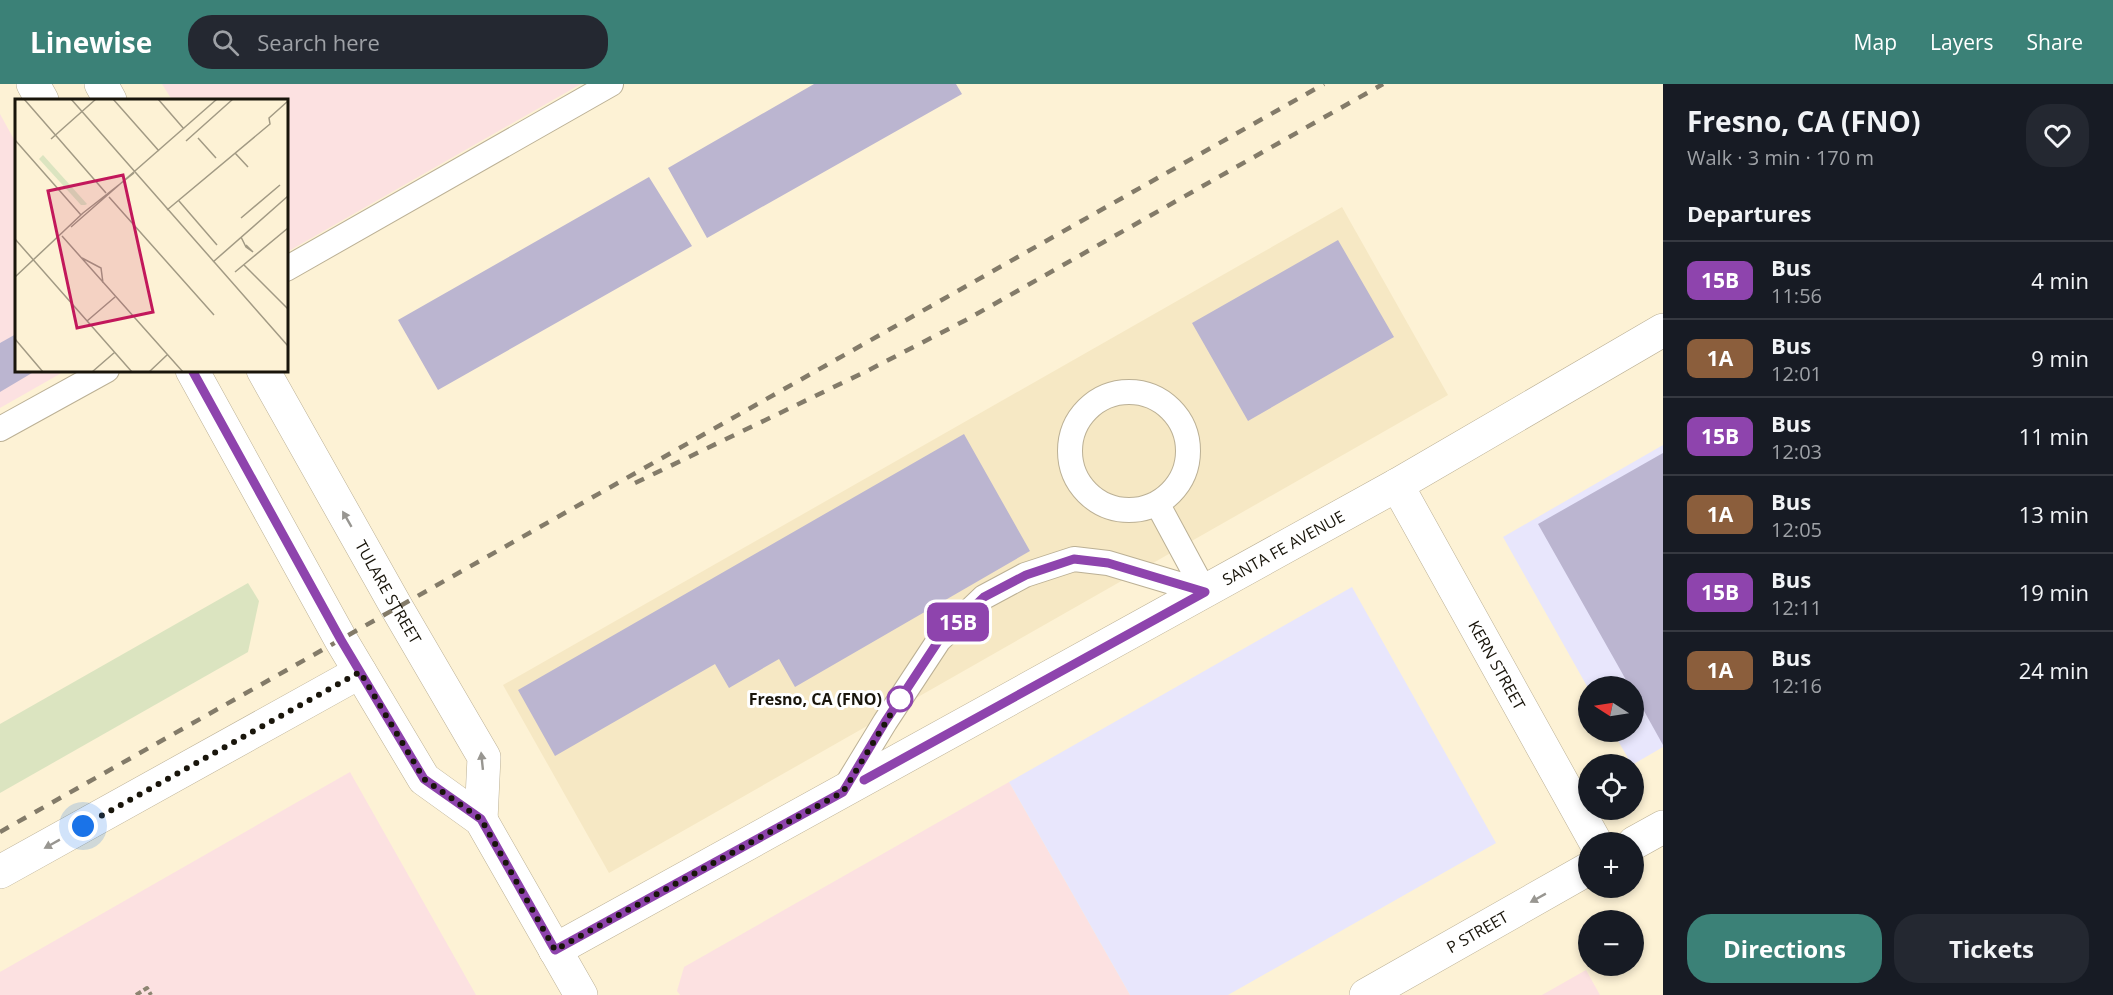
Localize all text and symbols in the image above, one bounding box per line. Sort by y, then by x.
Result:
search box [188,15,608,69]
text: Linewise [30,23,152,61]
icon: search [209,26,242,59]
text: Search here [257,27,380,57]
text: Map [1854,28,1897,56]
text: Layers [1930,28,1994,56]
text: Share [2027,28,2083,56]
inset map [15,99,288,372]
text: Fresno, CA (FNO) [1687,102,1920,140]
button: heart [2026,104,2089,167]
text: Walk · 3 min · 170 m [1687,144,1874,171]
text: Departures [1687,198,1811,228]
text: Bus [1771,252,1811,282]
text: 4 min [2031,265,2089,295]
text: 15B [1701,266,1739,294]
text: 11:56 [1771,282,1822,309]
text: Bus [1771,330,1811,360]
text: 9 min [2031,343,2089,373]
text: 1A [1707,344,1733,372]
text: 12:01 [1771,360,1822,387]
text: Bus [1771,408,1811,438]
text: 11 min [2019,421,2089,451]
text: 15B [1701,422,1739,450]
text: 12:03 [1771,438,1822,465]
text: Bus [1771,486,1811,516]
text: 13 min [2019,499,2089,529]
text: 1A [1707,500,1733,528]
street label: SANTA FE AVENUE [1218,505,1348,590]
one-way arrow [342,510,352,527]
text: 12:05 [1771,516,1822,543]
street label: TULARE STREET [350,536,427,648]
text: Bus [1771,564,1811,594]
text: 19 min [2019,577,2089,607]
text: 15B [1701,578,1739,606]
text: 12:11 [1771,594,1822,621]
line badge: 15B [924,602,992,642]
text: 15B [939,608,977,636]
street label: KERN STREET [1463,617,1531,714]
text: Bus [1771,642,1811,672]
text: 24 min [2019,655,2089,685]
text: 1A [1707,656,1733,684]
text: 12:16 [1771,672,1822,699]
north arrow [1578,676,1644,742]
map controls [1578,676,1644,976]
marker: Fresno, CA (FNO) [887,686,913,712]
place label: Fresno, CA (FNO) [749,688,882,710]
one-way arrow [478,752,487,771]
button: locate [1578,754,1644,820]
your location [68,811,98,841]
button: + [1578,832,1644,898]
one-way arrow [44,838,60,849]
one-way arrow [1529,892,1546,902]
street label: P STREET [1442,905,1512,958]
button: − [1578,910,1644,976]
button: Directions [1687,914,1882,983]
button: Tickets [1894,914,2089,983]

